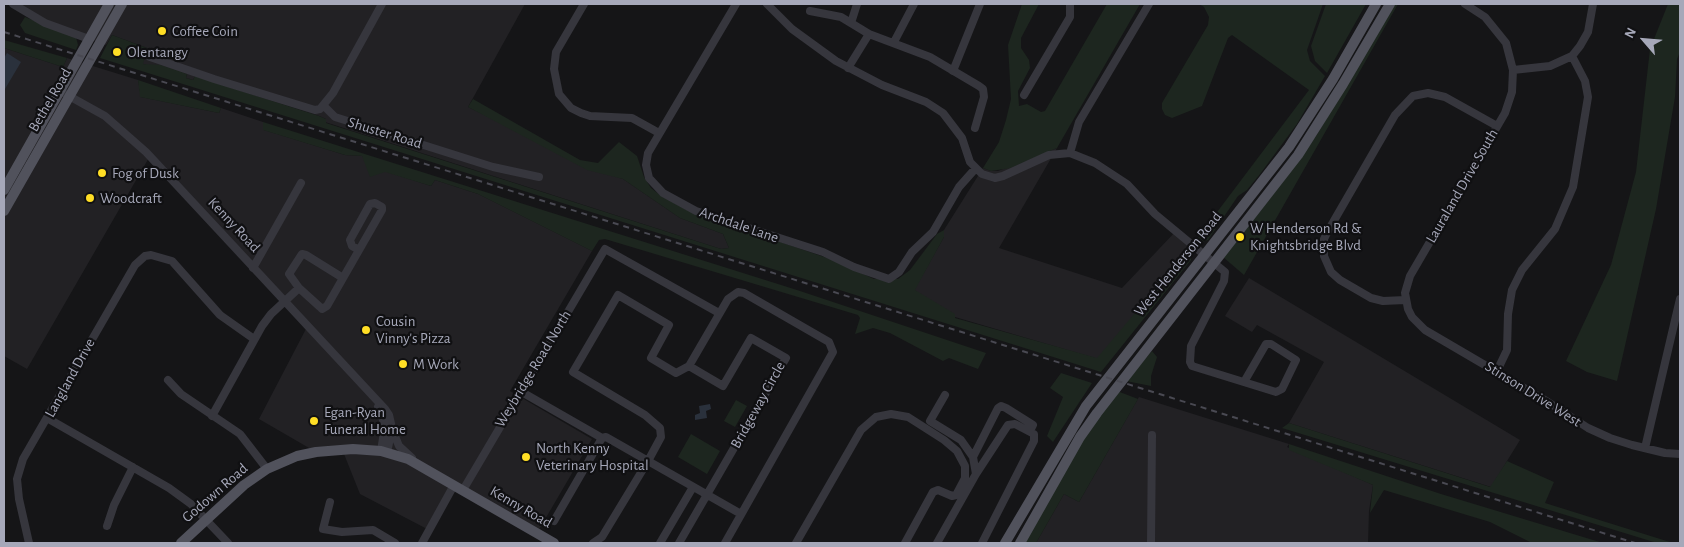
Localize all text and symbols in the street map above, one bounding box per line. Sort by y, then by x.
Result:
north arrow [1619,15,1669,65]
place label: Coffee Coin [172,22,238,40]
marker: Coffee Coin [156,25,168,37]
text: N [1622,26,1639,41]
place label: Olentangy [127,43,188,61]
marker: Olentangy [111,46,123,58]
street label: Bethel Road [25,65,75,135]
street label: Shuster Road [346,113,424,153]
street label: Lauraland Drive South [1422,126,1502,246]
place label: Fog of Dusk [112,164,179,182]
marker: Fog of Dusk [96,167,108,179]
place label: Woodcraft [100,189,162,207]
marker: Woodcraft [84,192,96,204]
street label: Kenny Road [204,194,264,256]
street label: Archdale Lane [697,203,781,247]
street label: West Henderson Road [1130,208,1226,320]
place label: W Henderson Rd & Knightsbridge Blvd [1250,219,1361,254]
marker: W Henderson Rd & Knightsbridge Blvd [1234,231,1246,243]
street label: Weybridge Road North [491,307,575,431]
place label: Cousin Vinny's Pizza [376,312,451,347]
marker: Cousin Vinny's Pizza [360,324,372,336]
street label: Langland Drive [41,335,99,421]
place label: M Work [413,355,459,373]
street label: Stinson Drive West [1482,357,1584,431]
marker: M Work [397,358,409,370]
street label: Bridgeway Circle [727,358,789,452]
place label: Egan-Ryan Funeral Home [324,403,406,438]
marker: Egan-Ryan Funeral Home [308,415,320,427]
place label: North Kenny Veterinary Hospital [536,439,649,474]
marker: North Kenny Veterinary Hospital [520,451,532,463]
street label: Godown Road [178,460,252,526]
street label: Kenny Road [487,482,555,532]

